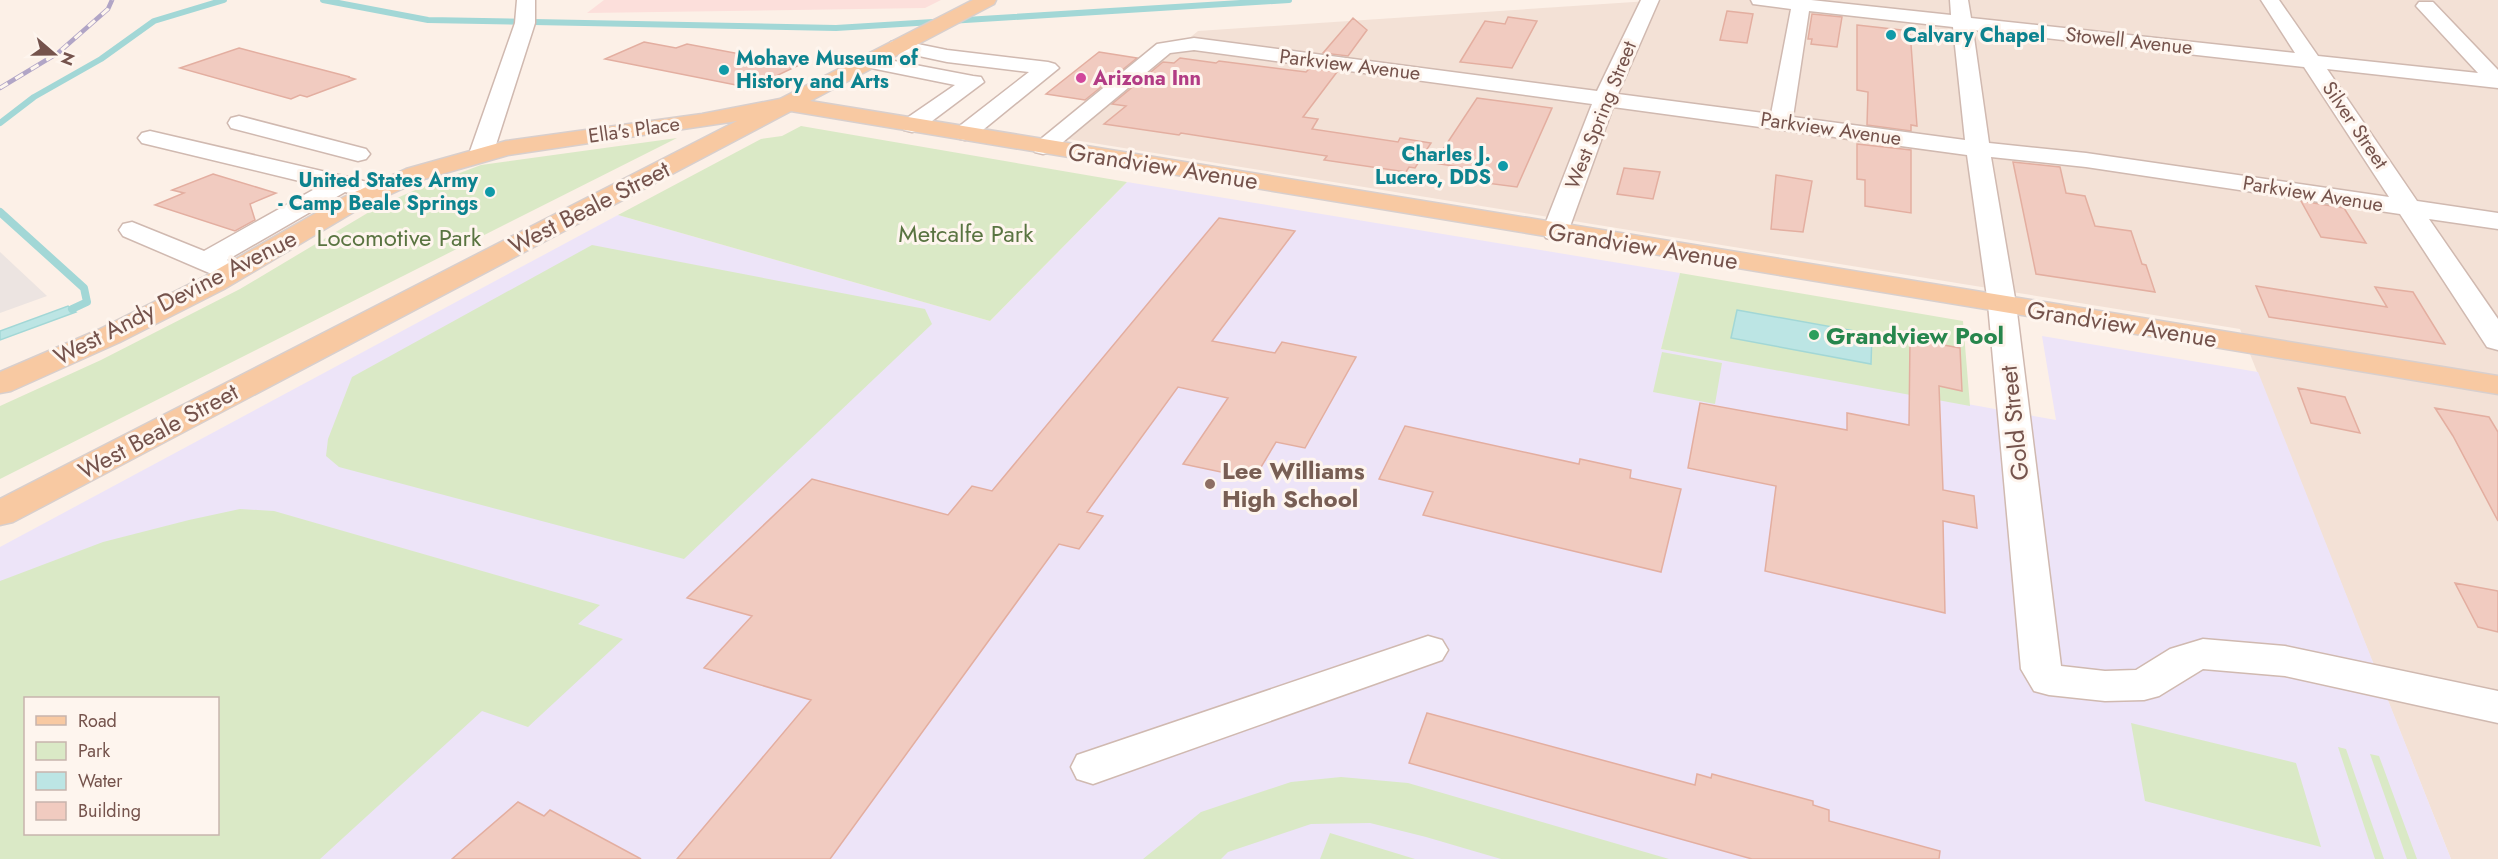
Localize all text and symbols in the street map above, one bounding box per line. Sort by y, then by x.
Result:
street label: Stowell Avenue [2064,20,2194,62]
place label: Calvary Chapel [1903,21,2045,50]
north arrow [24,24,84,84]
marker: Calvary Chapel [1884,28,1898,42]
street label: West Spring Street [1558,36,1644,193]
street label: Parkview Avenue [1278,42,1422,88]
place label: Mohave Museum of History and Arts [736,44,919,96]
text: N [55,49,81,69]
marker: Mohave Museum of History and Arts [717,63,731,77]
place label: Arizona Inn [1092,64,1201,93]
marker: Arizona Inn [1074,71,1088,85]
street label: Silver Street [2315,75,2395,175]
street label: Parkview Avenue [1759,105,1903,153]
street label: Ella's Place [586,109,682,151]
street label: Grandview Avenue [1066,134,1260,198]
place label: Charles J. Lucero, DDS [1375,140,1491,192]
street label: West Beale Street [502,151,676,263]
marker: Charles J. Lucero, DDS [1496,159,1510,173]
place label: United States Army - Camp Beale Springs [278,166,479,218]
street label: Parkview Avenue [2241,169,2385,219]
marker: United States Army - Camp Beale Springs [483,185,497,199]
street label: Grandview Avenue [1546,214,1740,278]
park label: Metcalfe Park [898,216,1034,251]
street label: West Andy Devine Avenue [47,220,303,374]
park label: Locomotive Park [317,220,482,255]
street label: Grandview Avenue [2025,292,2219,356]
place label: Grandview Pool [1826,318,2004,353]
marker: Grandview Pool [1807,328,1821,342]
street label: Gold Street [1991,364,2037,482]
street label: West Beale Street [72,374,244,488]
place label: Lee Williams High School [1222,453,1365,516]
marker: Lee Williams High School [1203,477,1217,491]
legend [24,697,219,835]
text: Road [78,708,117,734]
text: Park [78,738,110,764]
text: Water [78,768,123,794]
text: Building [78,798,141,824]

